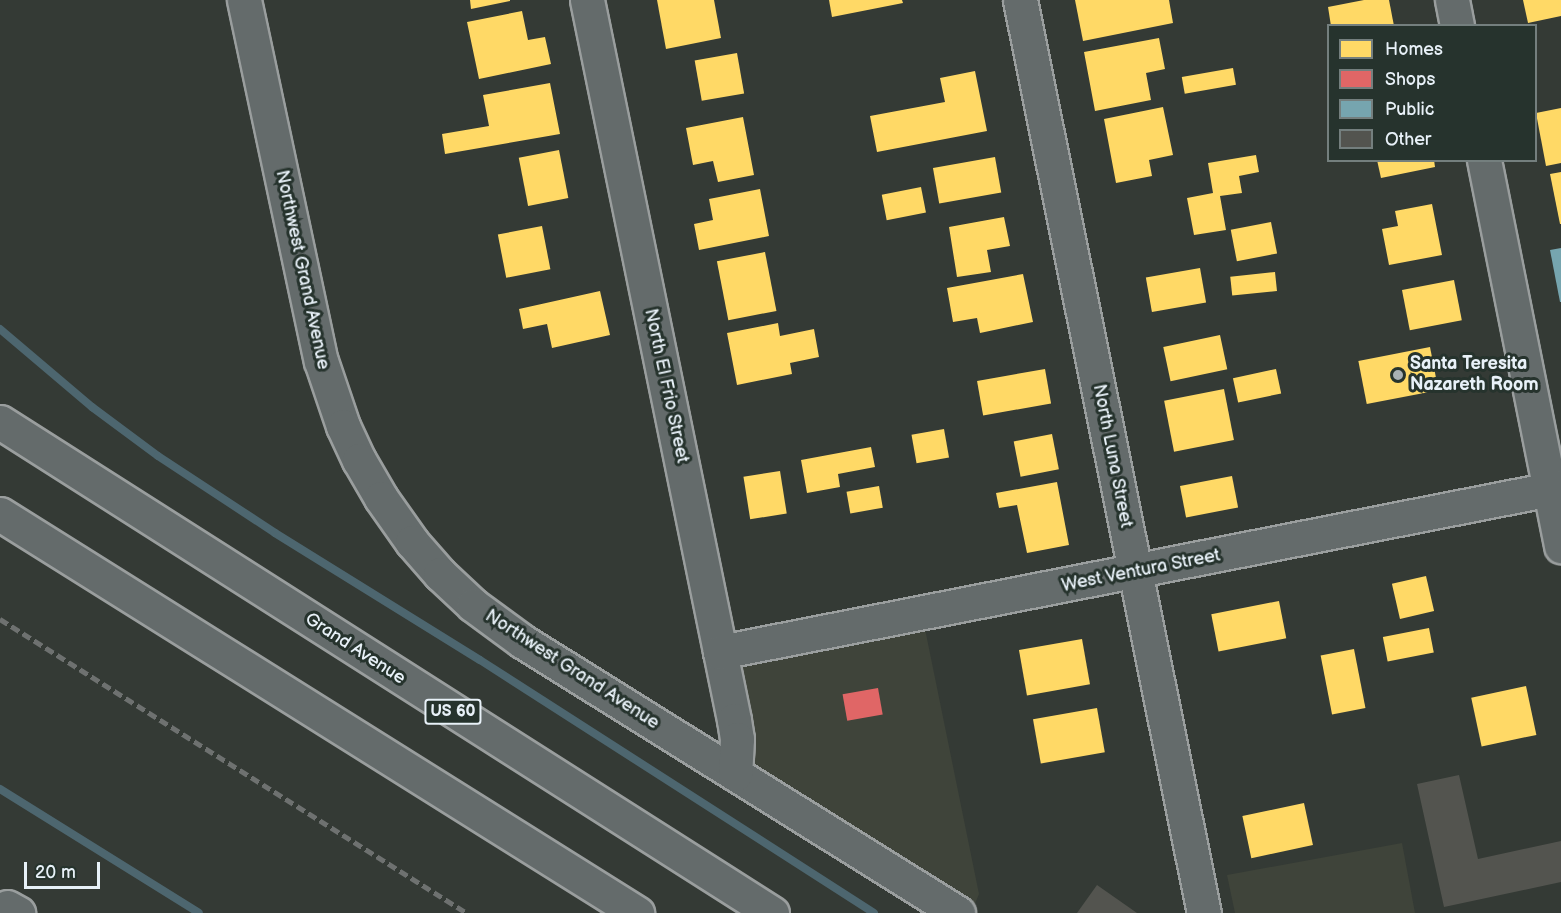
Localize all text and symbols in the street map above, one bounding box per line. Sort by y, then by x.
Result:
legend [1327,24,1537,162]
text: Homes [1385,39,1443,60]
text: Shops [1385,69,1435,90]
text: Public [1385,99,1434,120]
text: Other [1385,129,1431,150]
street label: Northwest Grand Avenue [270,168,334,372]
street label: North El Frio Street [639,307,693,465]
place label: Santa Teresita Nazareth Room [1410,354,1539,397]
marker: Santa Teresita Nazareth Room [1391,368,1405,382]
street label: North Luna Street [1087,382,1137,530]
street label: West Ventura Street [1059,545,1223,597]
street label: Northwest Grand Avenue [481,606,663,734]
street label: Grand Avenue [301,608,409,690]
road number: US 60 [423,699,483,725]
scale bar [27,850,104,888]
text: 20 m [35,862,76,883]

